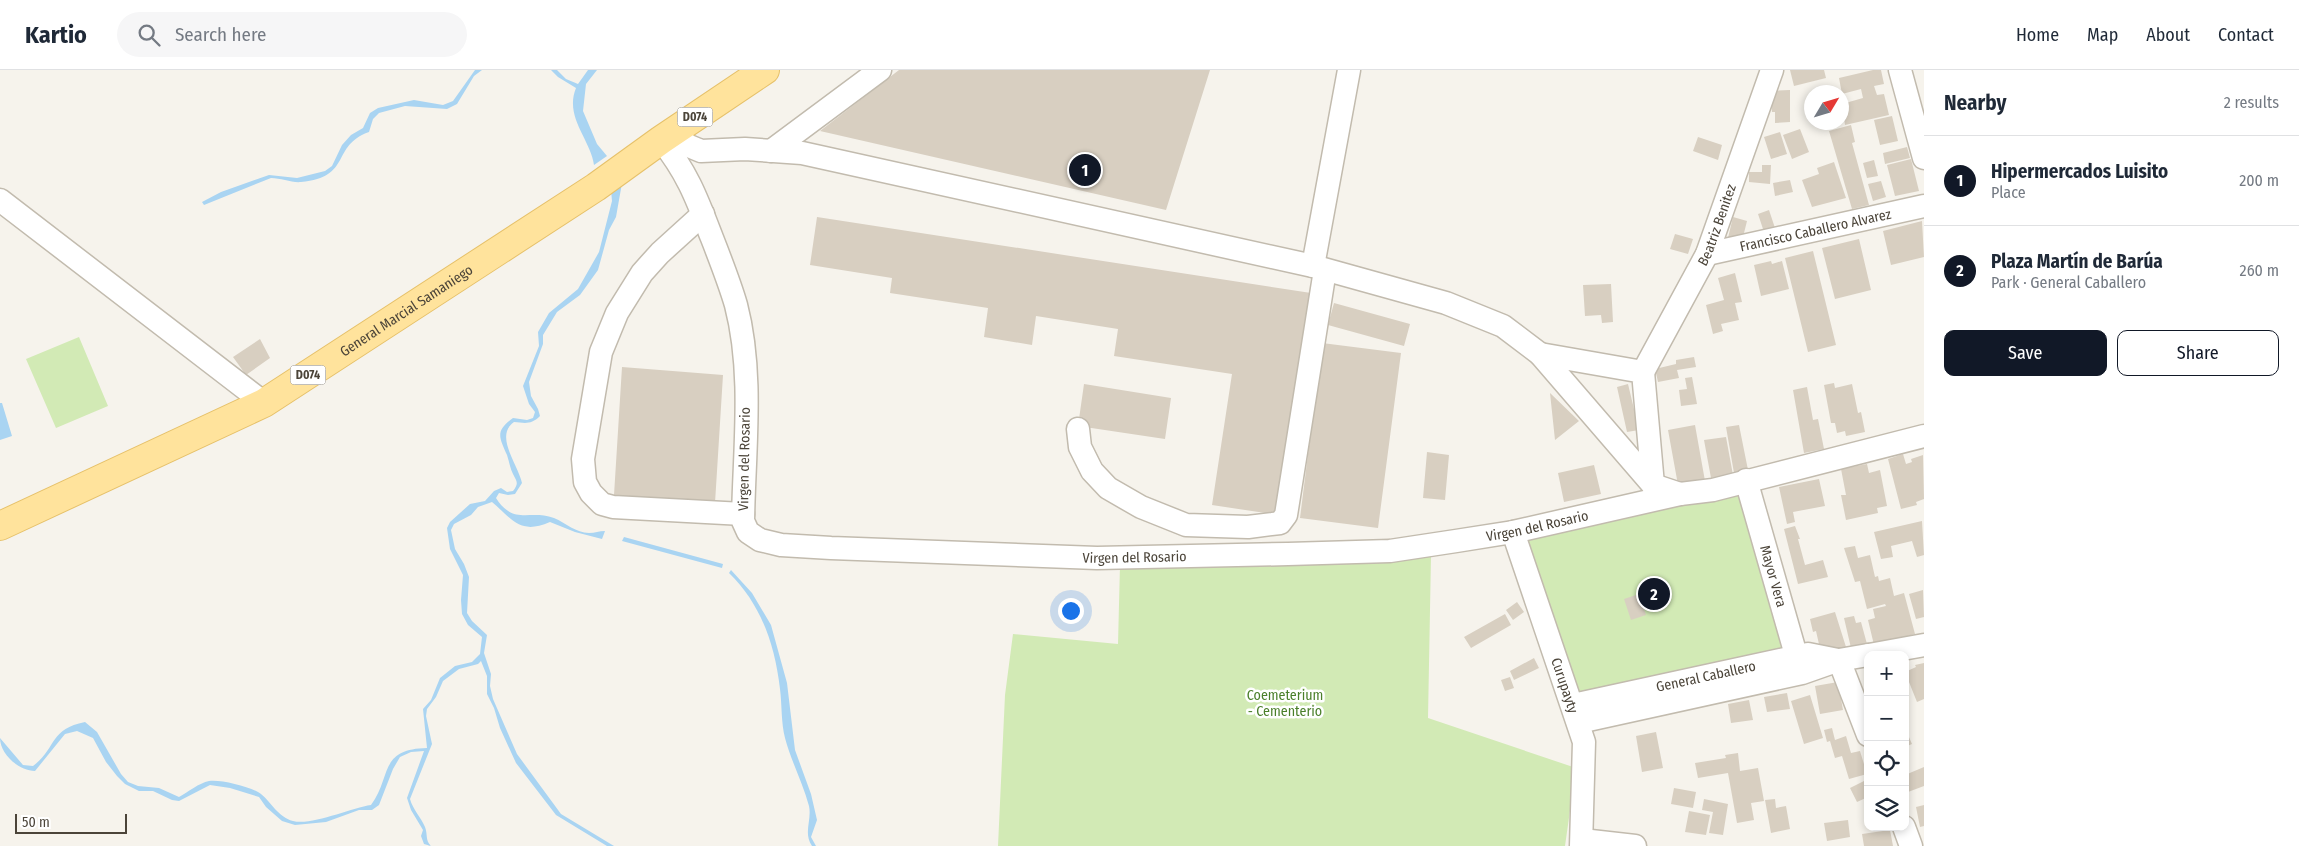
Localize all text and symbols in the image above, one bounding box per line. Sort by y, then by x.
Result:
search box [117,12,467,57]
text: Kartio [25,21,87,49]
icon: search [135,21,163,49]
text: Search here [175,23,266,46]
text: Home [2016,24,2059,46]
text: Map [2087,24,2118,46]
text: About [2146,24,2190,46]
text: Contact [2218,24,2274,46]
north arrow [1804,85,1849,130]
text: Nearby [1944,90,2006,116]
text: 2 results [2224,93,2279,112]
road number: D074 [678,108,712,126]
pin: 1 [1069,151,1101,189]
text: Hipermercados Luisito [1991,160,2168,183]
text: 1 [1957,171,1963,190]
text: 200 m [2239,171,2279,190]
street label: Beatriz Benitez [1694,182,1740,269]
text: Place [1991,183,2026,202]
street label: Francisco Caballero Alvarez [1738,205,1893,255]
text: Plaza Martín de Barúa [1991,250,2163,273]
street label: General Marcial Samaniego [337,261,476,360]
text: 2 [1956,261,1964,280]
text: 260 m [2240,261,2279,280]
text: Park · General Caballero [1991,273,2146,292]
button: Save [1944,330,2107,376]
button: Share [2117,330,2279,376]
road number: D074 [290,366,326,384]
street label: Virgen del Rosario [735,407,754,511]
street label: Virgen del Rosario [1485,507,1590,545]
street label: Mayor Vera [1756,543,1790,609]
street label: Virgen del Rosario [1082,548,1187,567]
pin: 2 [1638,575,1670,613]
your location [1058,598,1084,624]
map controls [1864,651,1909,831]
button: + [1864,651,1909,696]
street label: Curupayty [1547,656,1582,716]
street label: General Caballero [1655,658,1757,696]
park label: Coemeterium - Cementerio [1247,687,1323,720]
button: − [1864,696,1909,741]
button: locate [1864,741,1909,786]
button: layers [1864,786,1909,831]
scale bar [15,811,128,834]
text: 50 m [22,814,50,831]

